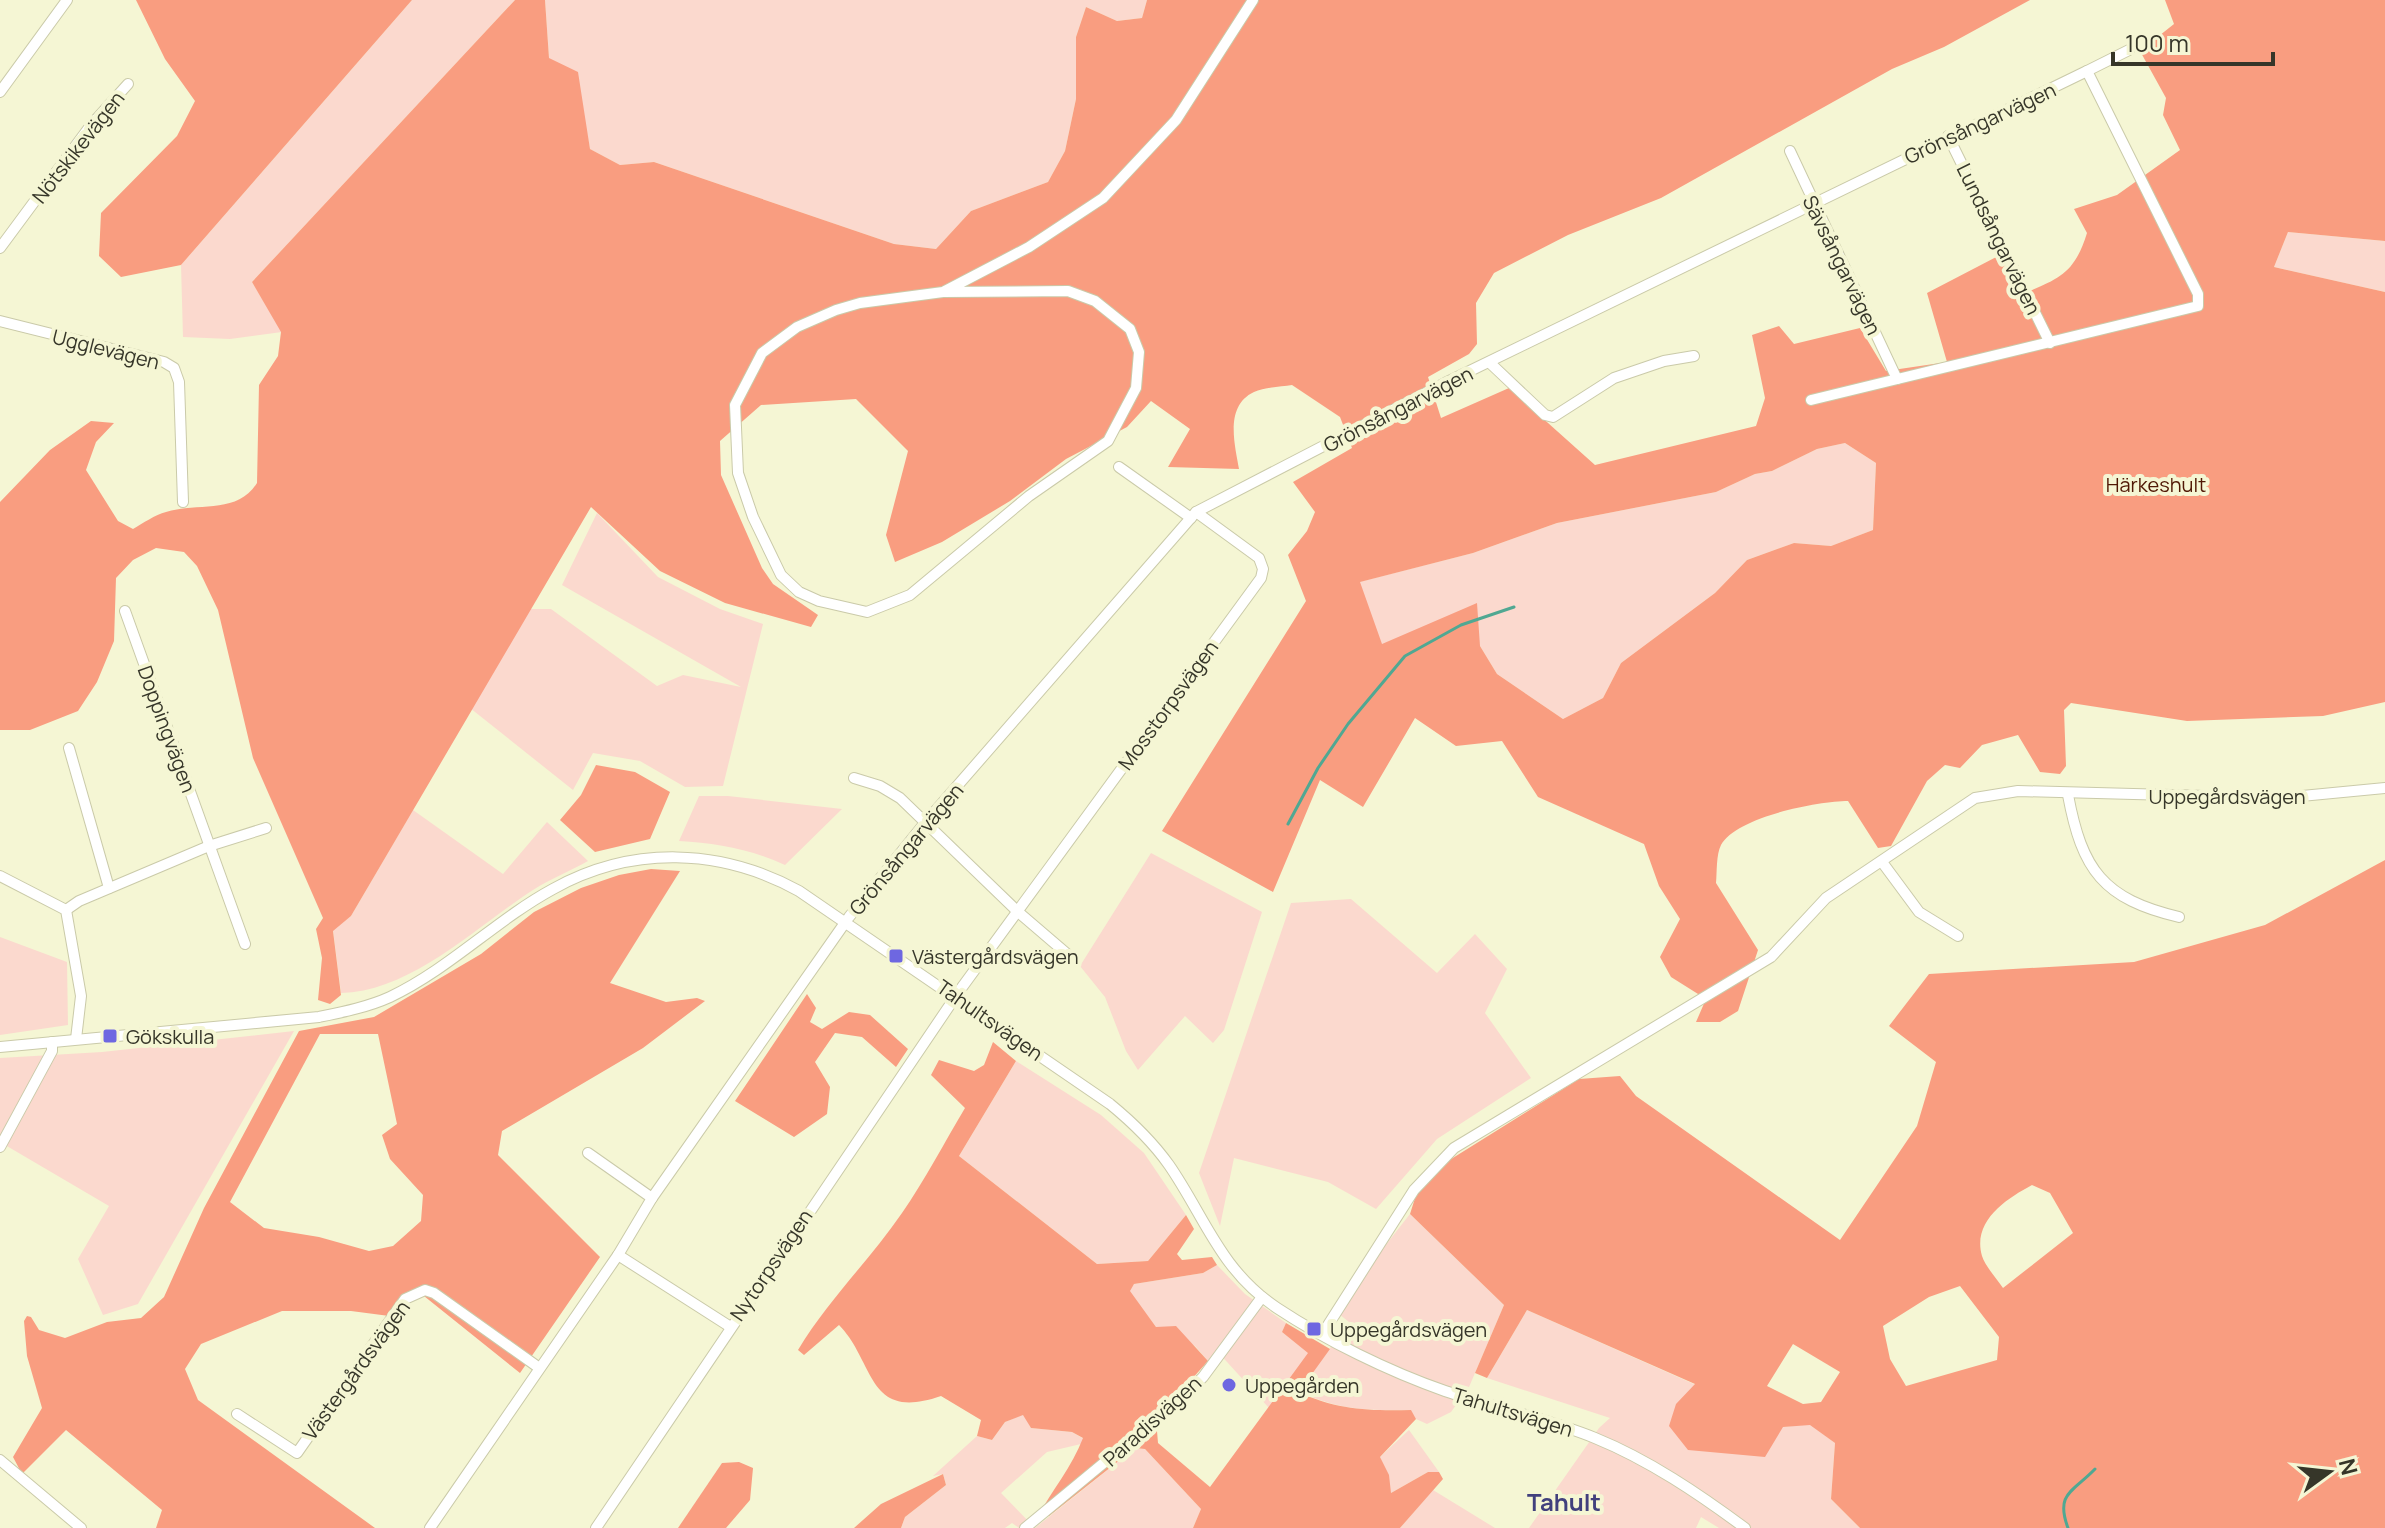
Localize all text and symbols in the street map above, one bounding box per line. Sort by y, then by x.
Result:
scale bar [2113,16,2273,66]
text: 100 m [2125,26,2189,59]
street label: Grönsångarvägen [1900,76,2060,170]
street label: Nötskikevägen [26,85,130,209]
street label: Lundsångarvägen [1951,159,2047,319]
street label: Sävsångarvägen [1796,191,1888,339]
street label: Ugglevägen [50,323,162,375]
street label: Grönsångarvägen [1319,360,1477,458]
park label: Härkeshult [2106,471,2206,498]
street label: Mosstorpsvägen [1112,635,1224,775]
street label: Doppingvägen [132,662,202,796]
street label: Grönsångarvägen [843,777,969,921]
street label: Uppegårdsvägen [2148,783,2306,810]
place label: Västergårdsvägen [912,943,1079,970]
marker: Västergårdsvägen [887,947,905,965]
street label: Tahultsvägen [931,973,1049,1067]
place label: Gökskulla [126,1023,214,1050]
marker: Gökskulla [101,1027,119,1045]
street label: Nytorpsvägen [724,1204,818,1326]
street label: Västergårdsvägen [296,1295,416,1445]
place label: Uppegårdsvägen [1330,1316,1487,1343]
marker: Uppegårdsvägen [1305,1320,1323,1338]
street label: Paradisvägen [1097,1370,1207,1472]
place label: Uppegården [1245,1372,1360,1399]
marker: Uppegården [1220,1376,1238,1394]
street label: Tahultsvägen [1450,1381,1576,1443]
north arrow [2289,1432,2369,1512]
text: N [2332,1455,2365,1478]
district label: Tahult [1527,1485,1601,1518]

